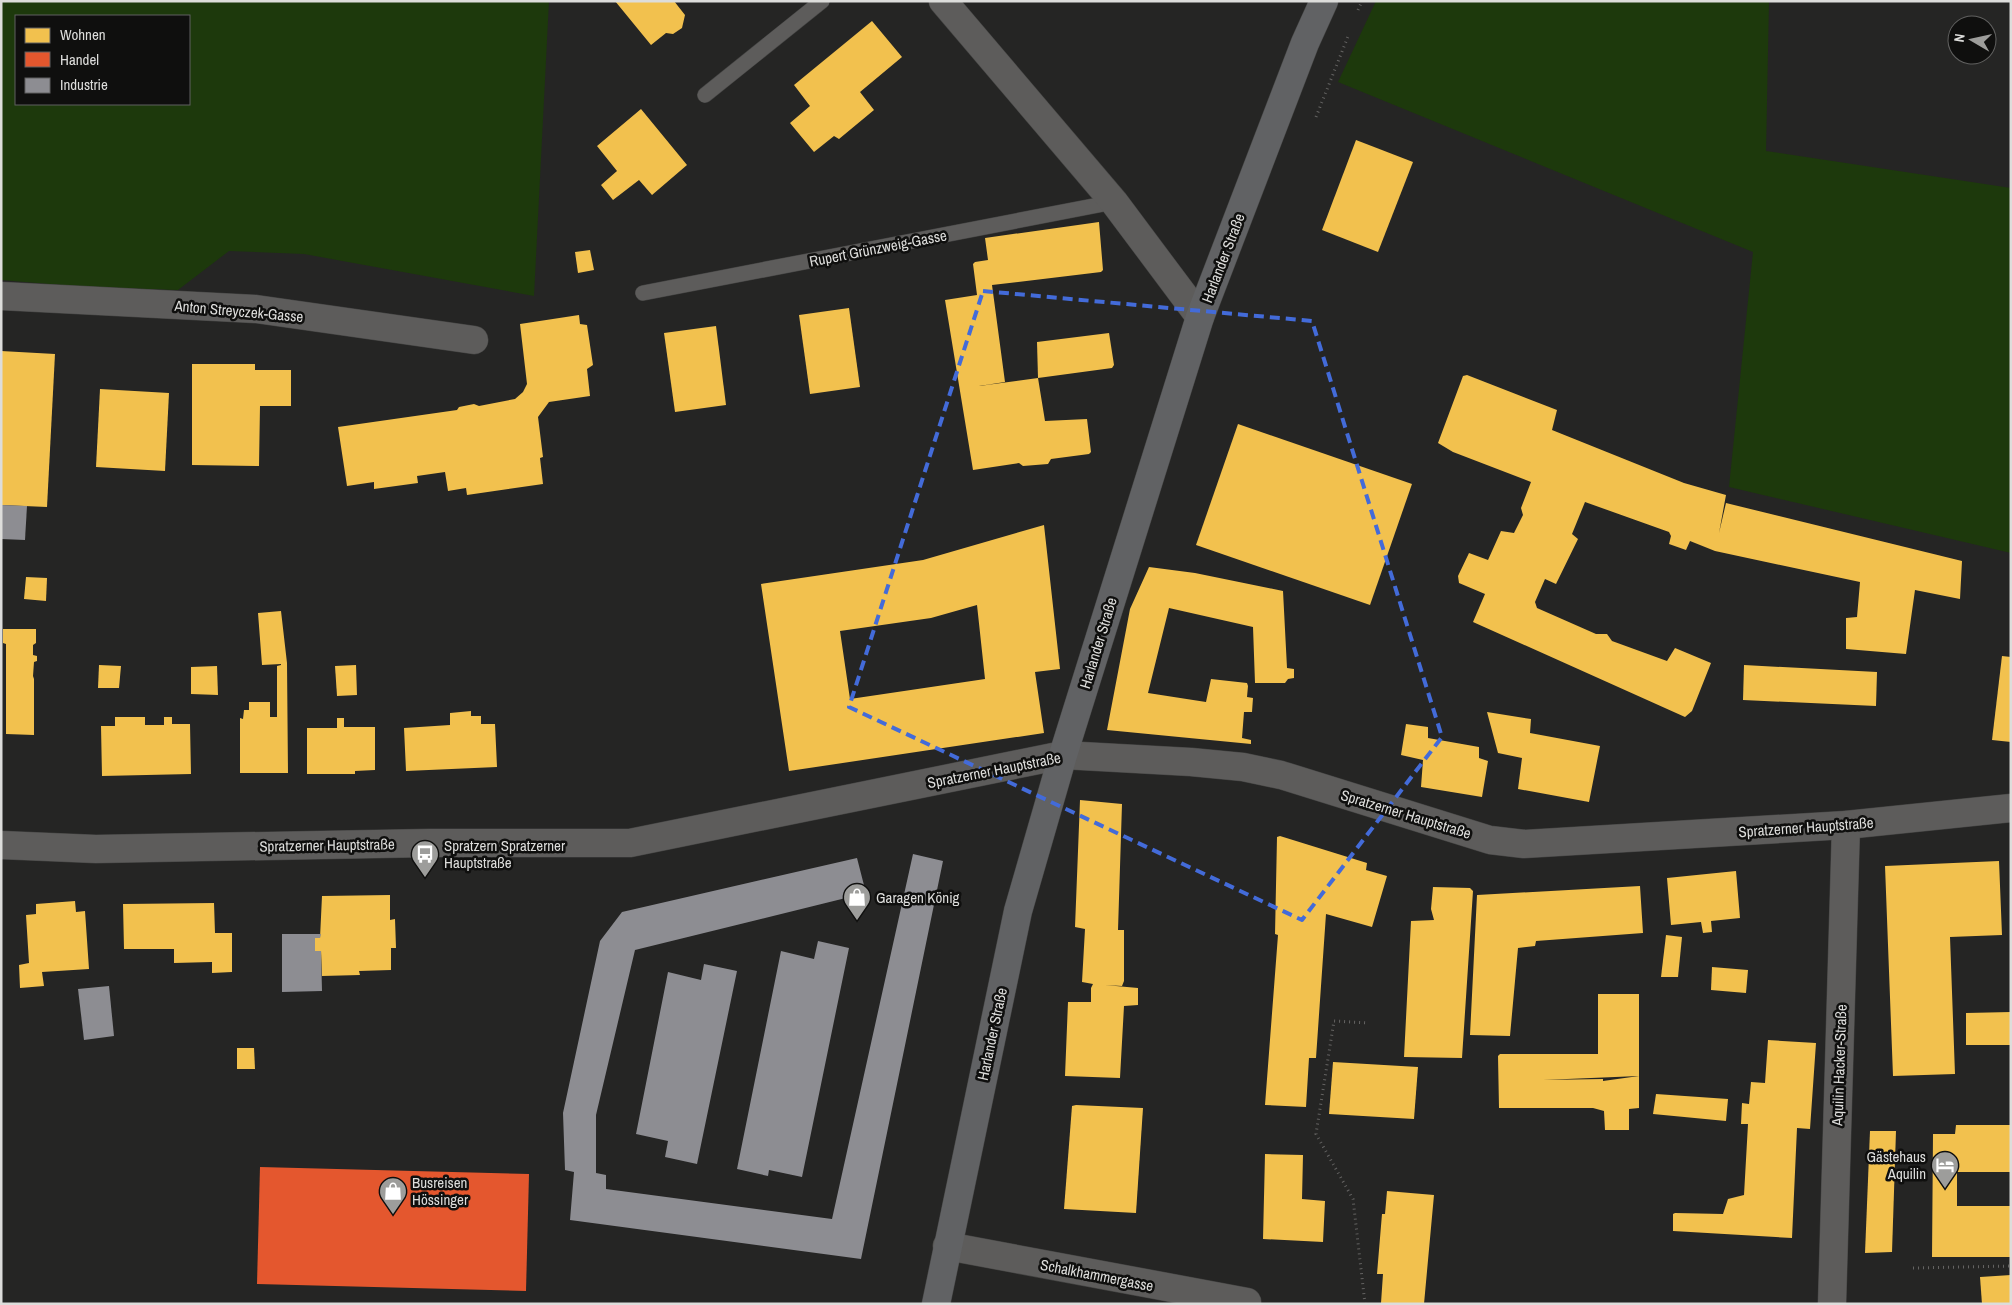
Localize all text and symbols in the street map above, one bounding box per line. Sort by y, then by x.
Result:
legend [15,15,190,105]
north arrow [1947,15,1997,65]
text: Wohnen [60,24,106,45]
text: N [1950,32,1969,43]
text: Handel [60,49,99,70]
text: Industrie [60,74,108,95]
street label: Harlander Straße [1196,210,1250,306]
street label: Rupert Grünzweig-Gasse [808,224,949,272]
street label: Anton Streyczek-Gasse [173,295,304,327]
street label: Harlander Straße [1074,595,1122,691]
street label: Spratzerner Hauptstraße [926,747,1063,793]
street label: Spratzerner Hauptstraße [1338,784,1474,844]
street label: Spratzerner Hauptstraße [1738,812,1874,842]
street label: Spratzerner Hauptstraße [259,833,395,857]
place label: Spratzern Spratzerner Hauptstraße [444,835,565,873]
bus stop icon: Spratzern Spratzerner Hauptstraße [410,839,440,878]
shop icon: Garagen König [842,882,872,921]
place label: Garagen König [876,887,960,908]
street label: Harlander Straße [972,986,1012,1082]
street label: Aquilin Hacker-Straße [1826,1004,1852,1127]
place label: Gästehaus Aquilin [1867,1146,1926,1184]
hotel icon: Gästehaus Aquilin [1930,1150,1960,1189]
place label: Busreisen Hössinger [412,1172,468,1210]
shop icon: Busreisen Hössinger [378,1176,408,1215]
street label: Schalkhammergasse [1039,1254,1156,1296]

